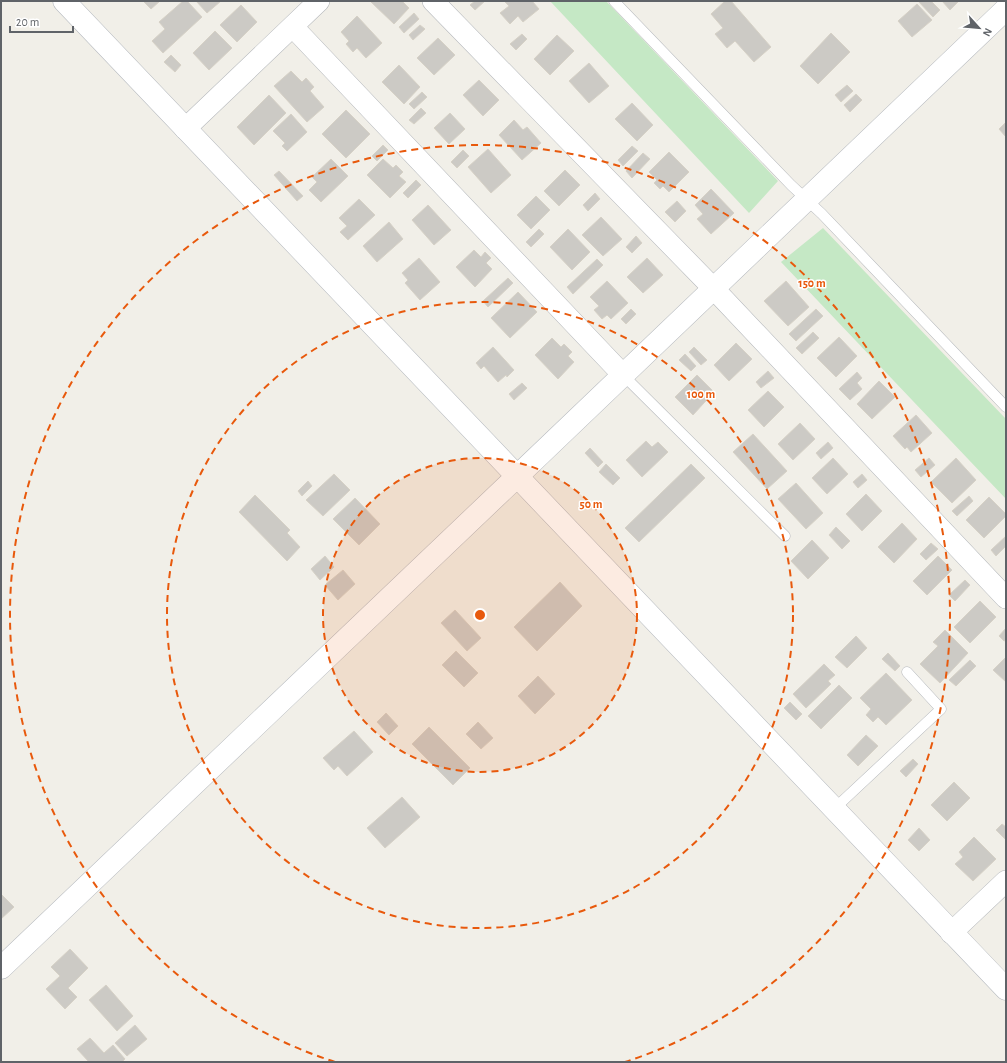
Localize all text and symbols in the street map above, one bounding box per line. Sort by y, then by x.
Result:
scale bar [10,8,73,34]
north arrow [959,8,999,48]
text: 20 m [16,16,39,28]
text: N [981,26,994,38]
text: 150 m [798,277,826,289]
text: 100 m [687,388,715,400]
text: 50 m [580,498,603,510]
centre of rings [473,608,487,622]

